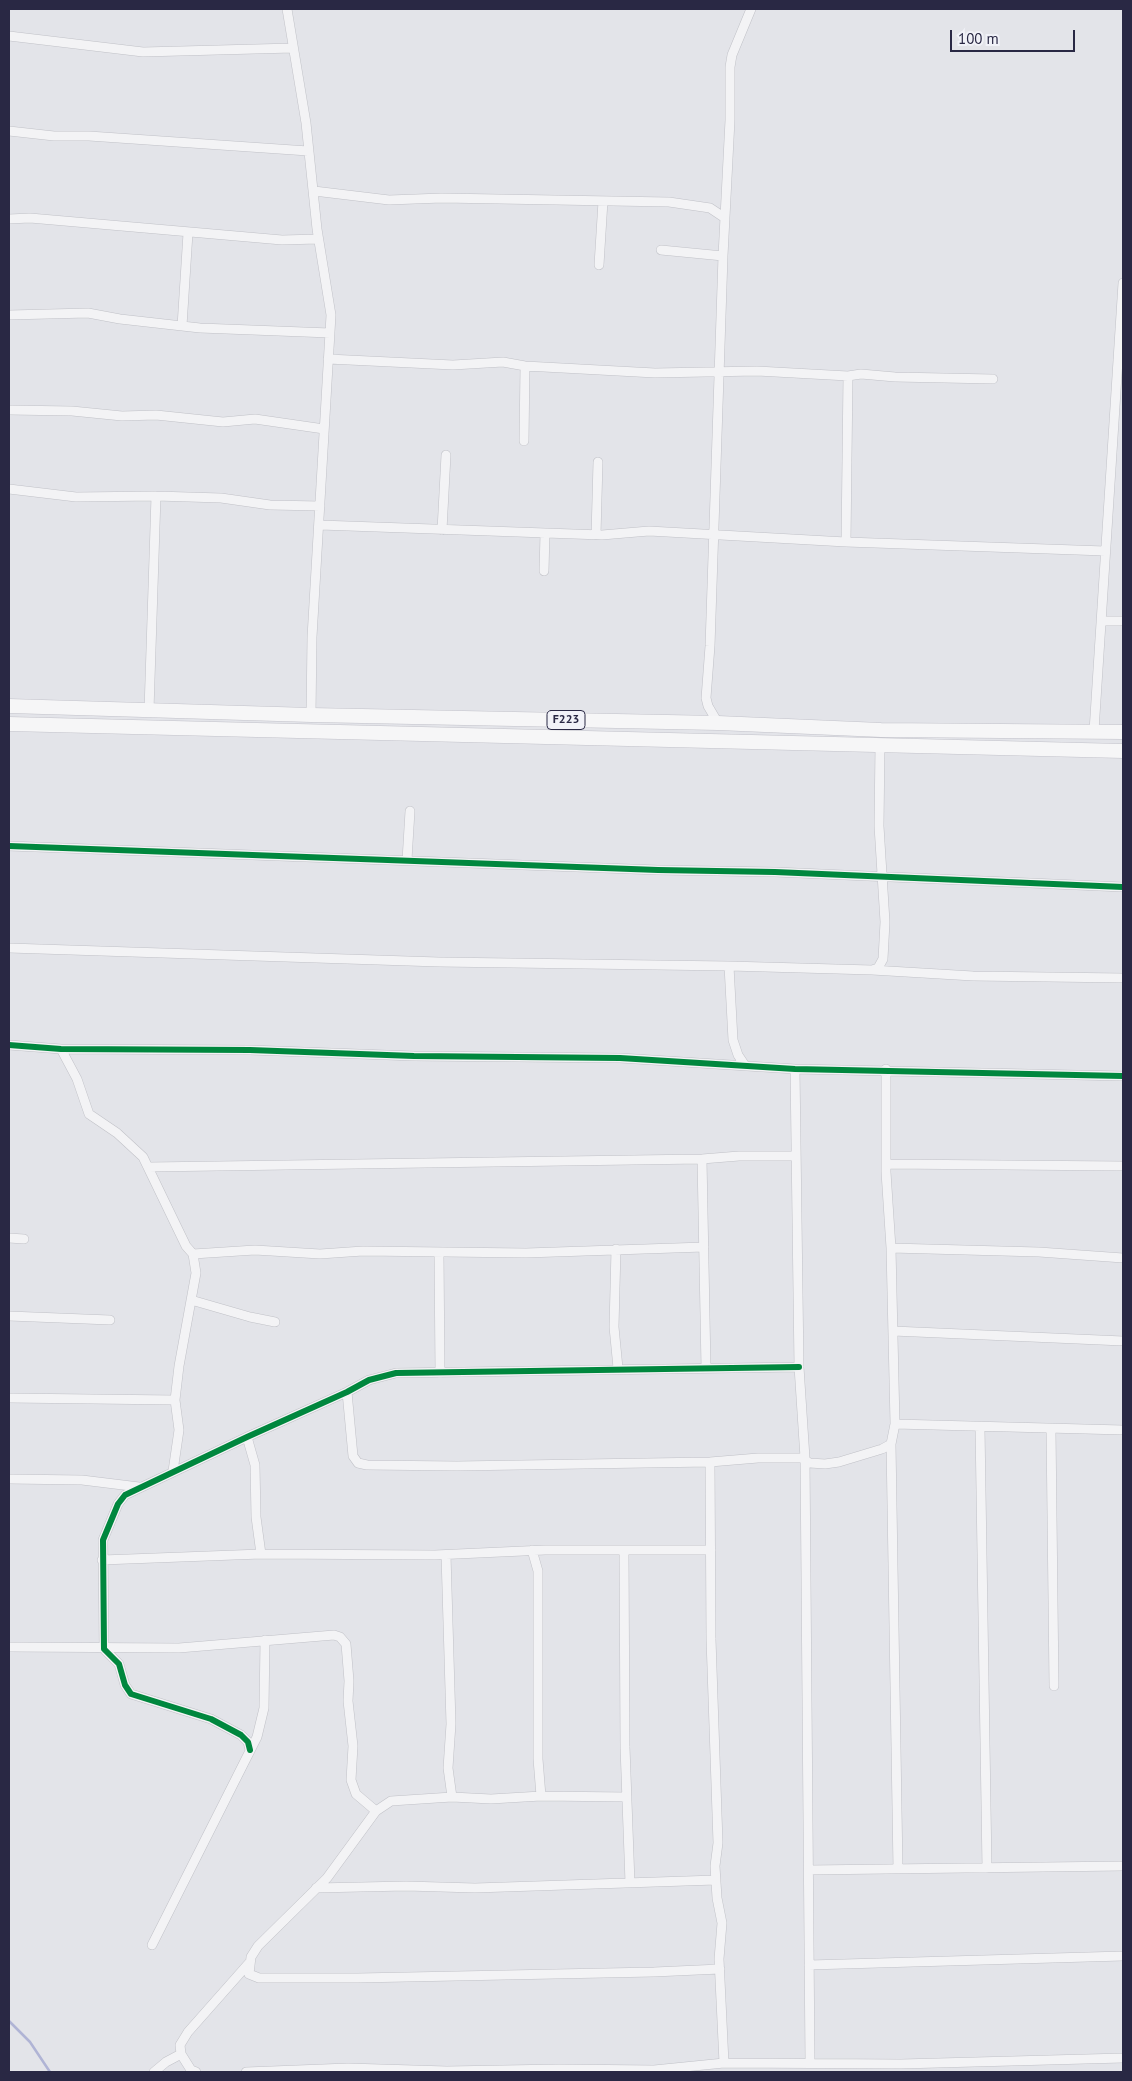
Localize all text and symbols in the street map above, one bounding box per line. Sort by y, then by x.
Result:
scale bar [952,20,1077,52]
text: 100 m [958,29,999,48]
road number: F223 [547,710,585,730]

